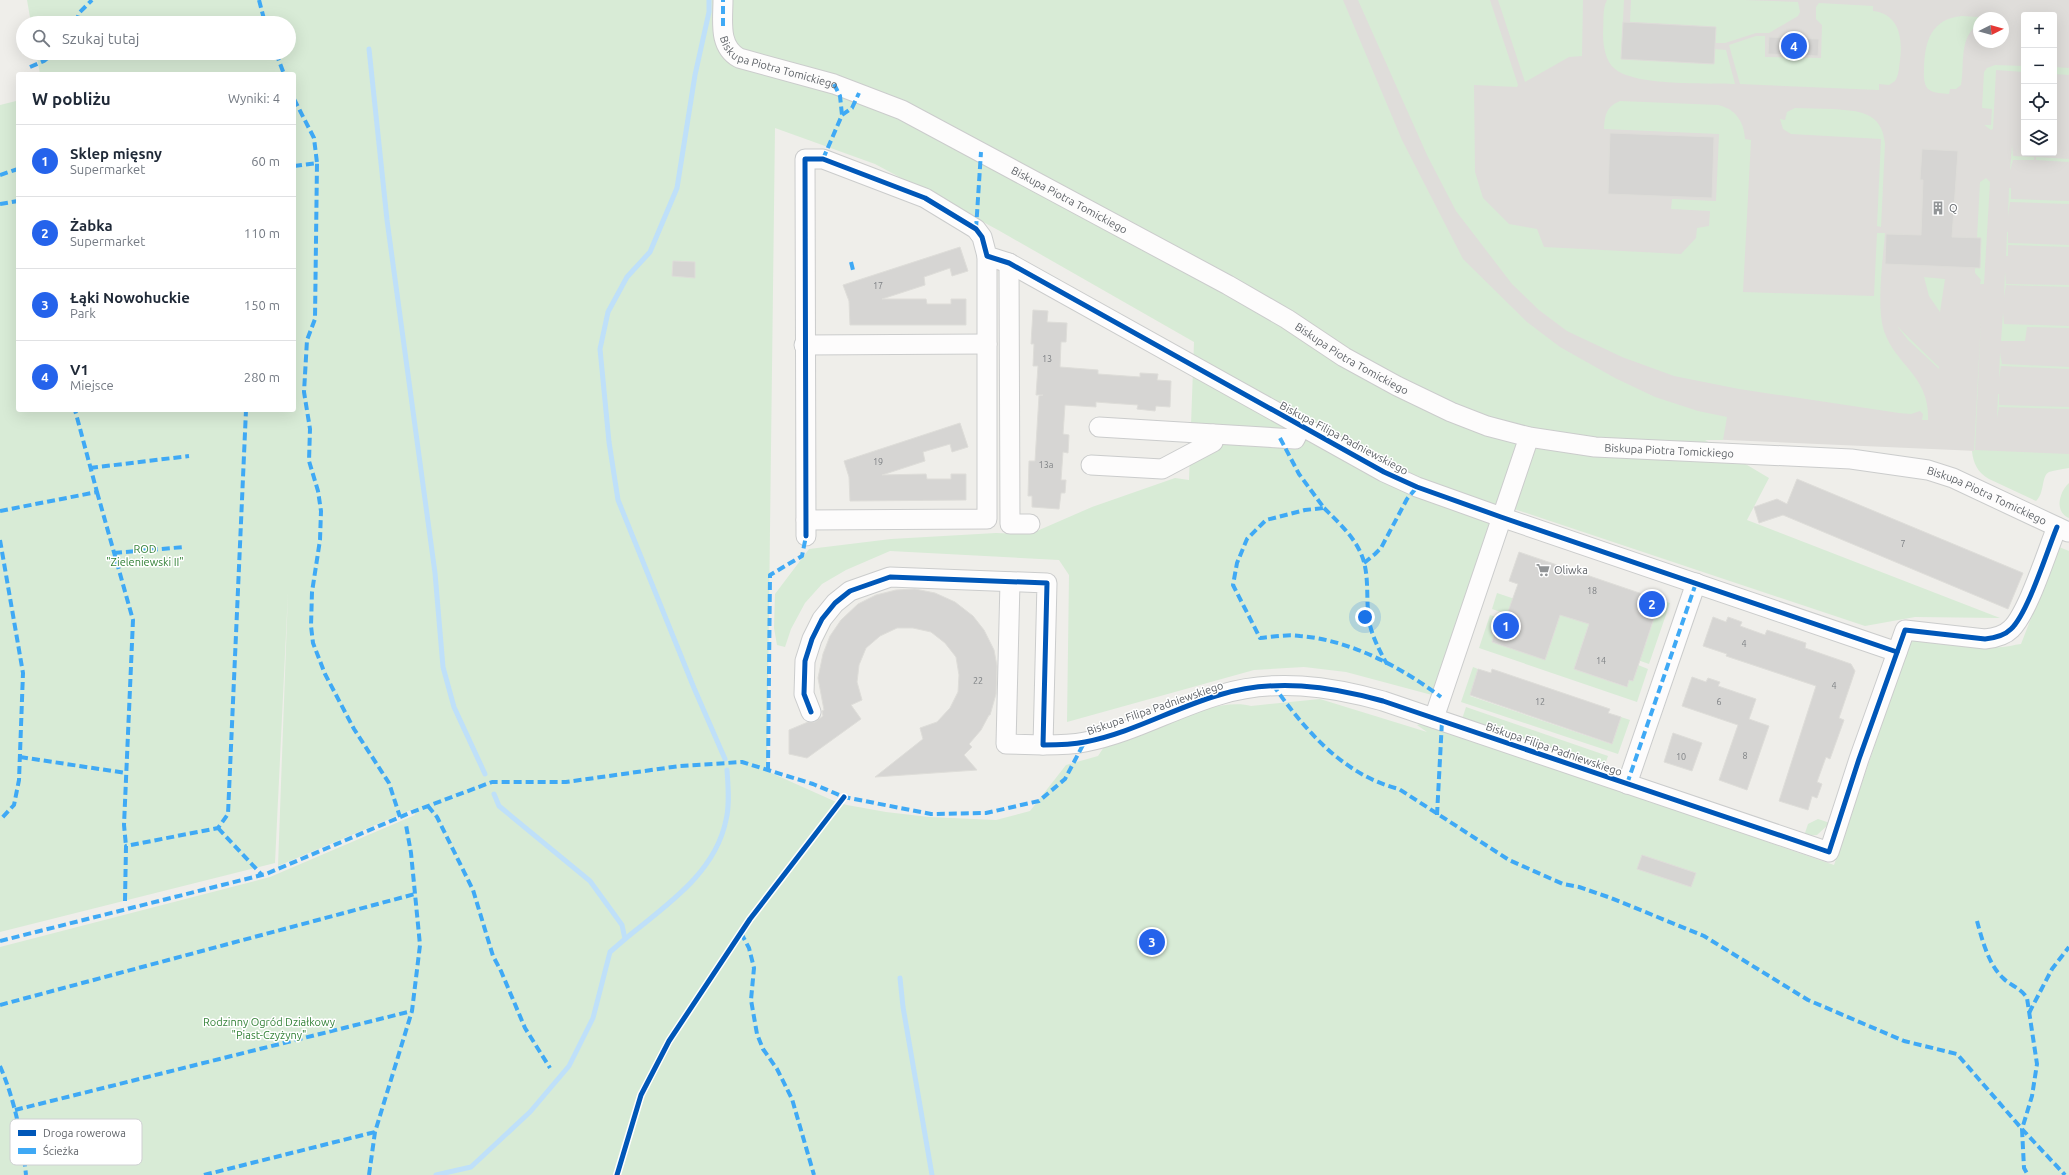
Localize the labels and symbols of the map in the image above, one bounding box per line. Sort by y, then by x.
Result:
north arrow [1973,12,2009,48]
pin: 4 [1781,31,1807,61]
street label: Biskupa Piotra Tomickiego [718,34,840,91]
street label: Biskupa Piotra Tomickiego [1009,164,1129,236]
building icon: Q [1930,200,1946,216]
place label: Q [1949,202,1958,214]
house number: 17 [873,281,883,291]
street label: Biskupa Piotra Tomickiego [1293,320,1410,397]
house number: 13 [1042,354,1052,364]
street label: Biskupa Filipa Padniewskiego [1278,399,1410,477]
street label: Biskupa Piotra Tomickiego [1604,441,1734,460]
house number: 19 [873,457,883,467]
house number: 13a [1039,460,1053,470]
street label: Biskupa Piotra Tomickiego [1926,464,2049,527]
house number: 7 [1900,539,1906,549]
park label: ROD "Zieleniewski II" [106,543,184,568]
supermarket icon: Oliwka [1535,562,1551,578]
place label: Oliwka [1554,564,1588,576]
house number: 18 [1587,586,1597,596]
pin: 2 [1639,589,1665,619]
your location [1355,607,1375,627]
pin: 1 [1493,611,1519,641]
house number: 4 [1741,639,1747,649]
house number: 14 [1596,656,1606,666]
house number: 22 [973,676,983,686]
street label: Biskupa Filipa Padniewskiego [1085,679,1225,737]
house number: 4 [1831,681,1837,691]
house number: 12 [1535,697,1545,707]
house number: 6 [1716,697,1722,707]
street label: Biskupa Filipa Padniewskiego [1484,720,1624,778]
house number: 8 [1742,751,1748,761]
house number: 10 [1676,752,1686,762]
pin: 3 [1139,927,1165,957]
park label: Rodzinny Ogród Działkowy "Piast-Czyżyny" [203,1016,336,1041]
legend [10,1119,142,1165]
text: Droga rowerowa [43,1127,126,1139]
text: Ścieżka [43,1144,79,1157]

